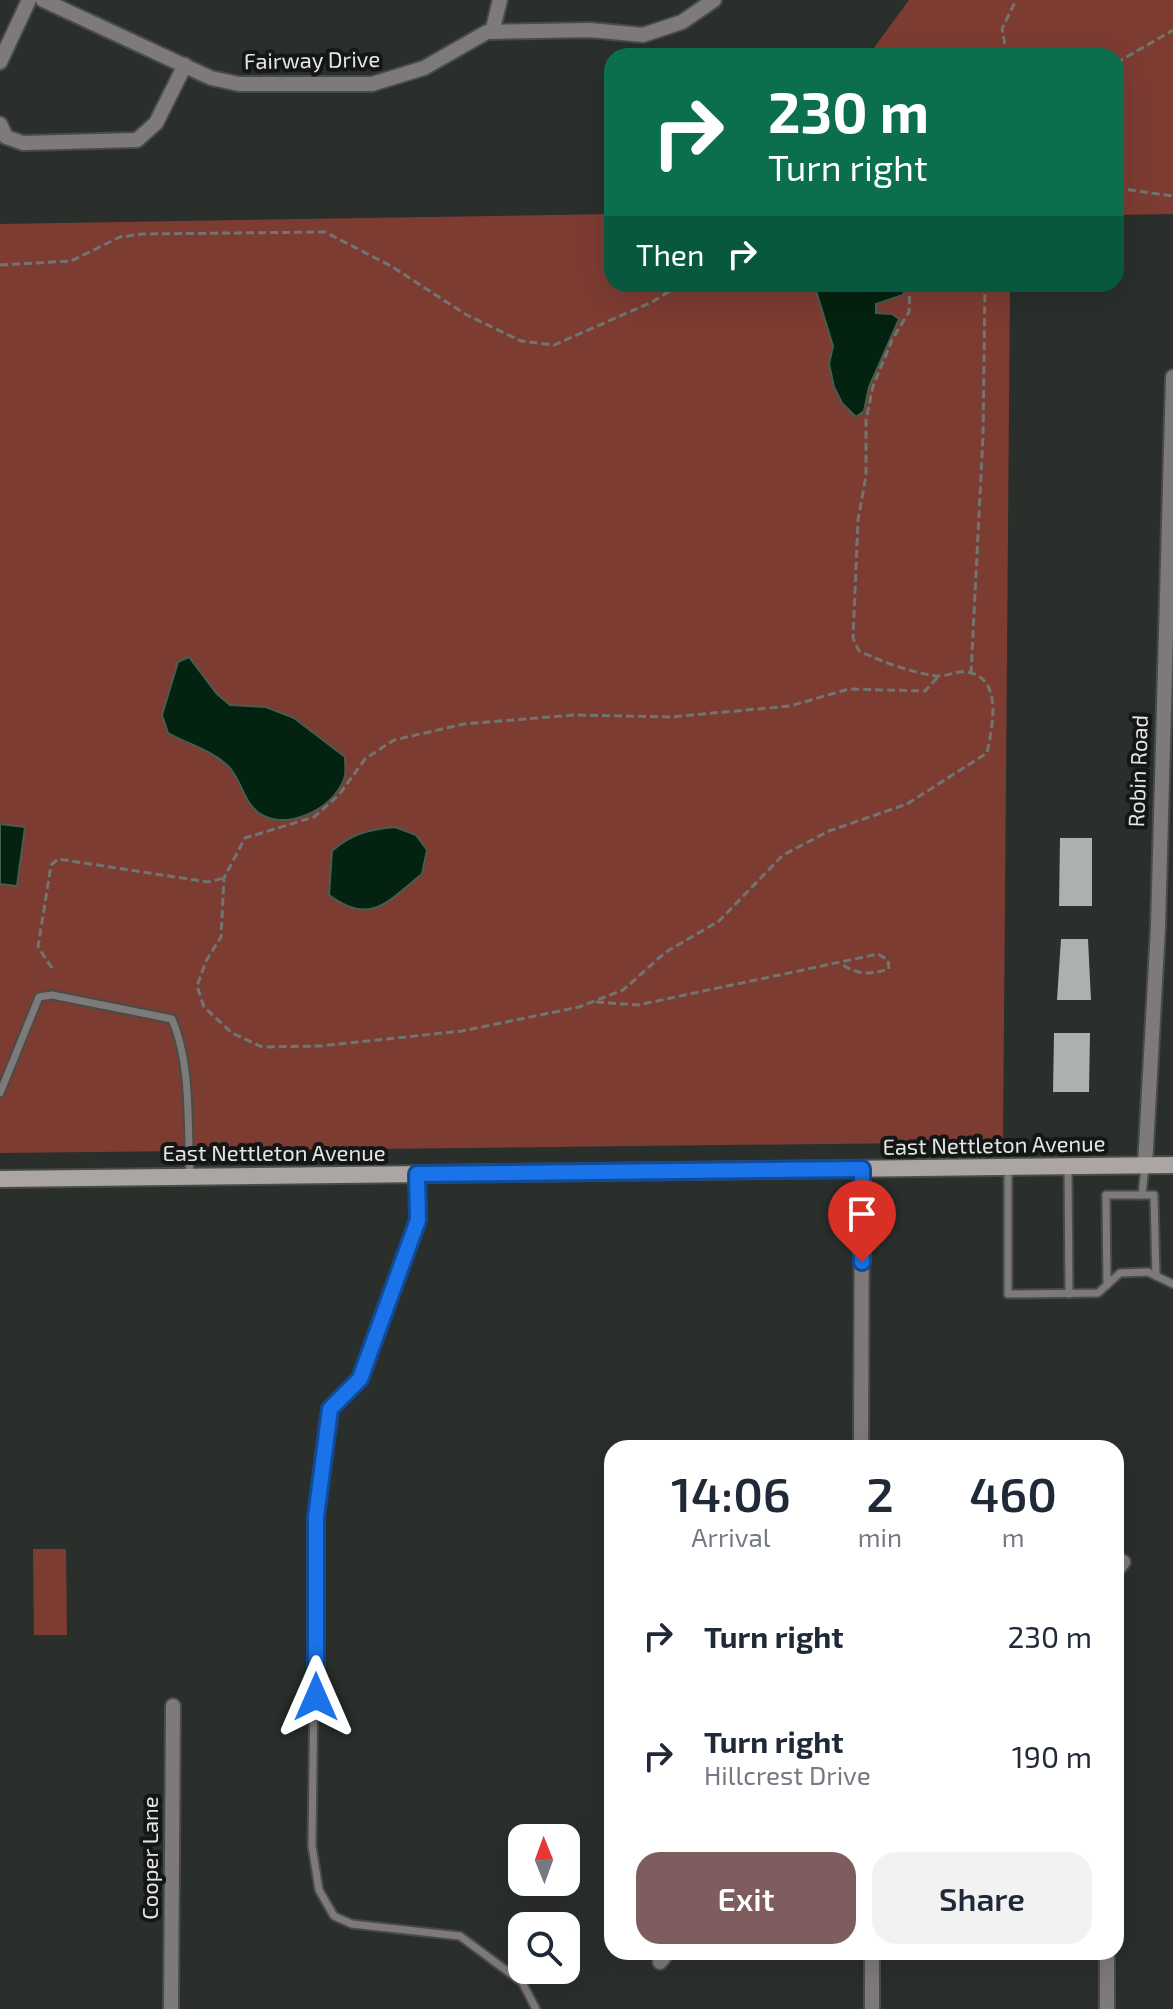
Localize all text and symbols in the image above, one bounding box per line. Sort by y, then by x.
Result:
street label: Fairway Drive [244,45,380,73]
text: 230 m [768,77,929,144]
icon: right [636,80,740,184]
text: Turn right [768,145,928,188]
icon: right [720,232,764,276]
text: Then [636,236,704,272]
street label: Robin Road [1122,714,1152,828]
street label: East Nettleton Avenue [882,1129,1106,1159]
street label: East Nettleton Avenue [162,1139,386,1165]
pin [828,1180,896,1262]
icon: arrive [840,1192,884,1236]
text: 14:06 [671,1464,791,1522]
text: 2 [866,1464,894,1522]
text: 460 [969,1464,1057,1522]
text: Arrival [691,1521,770,1552]
text: min [858,1521,902,1552]
text: m [1002,1521,1024,1552]
icon: right [636,1614,680,1658]
text: Turn right [704,1618,844,1654]
text: 230 m [1007,1618,1092,1654]
position arrow [274,1655,358,1739]
text: Turn right [704,1723,844,1759]
icon: right [636,1734,680,1778]
text: 190 m [1012,1738,1092,1774]
text: Hillcrest Drive [704,1759,871,1790]
street label: Cooper Lane [136,1796,162,1920]
north arrow [508,1824,580,1896]
map controls [508,1824,580,1984]
button: Exit [636,1852,856,1944]
button: Share [872,1852,1092,1944]
button: search [508,1912,580,1984]

